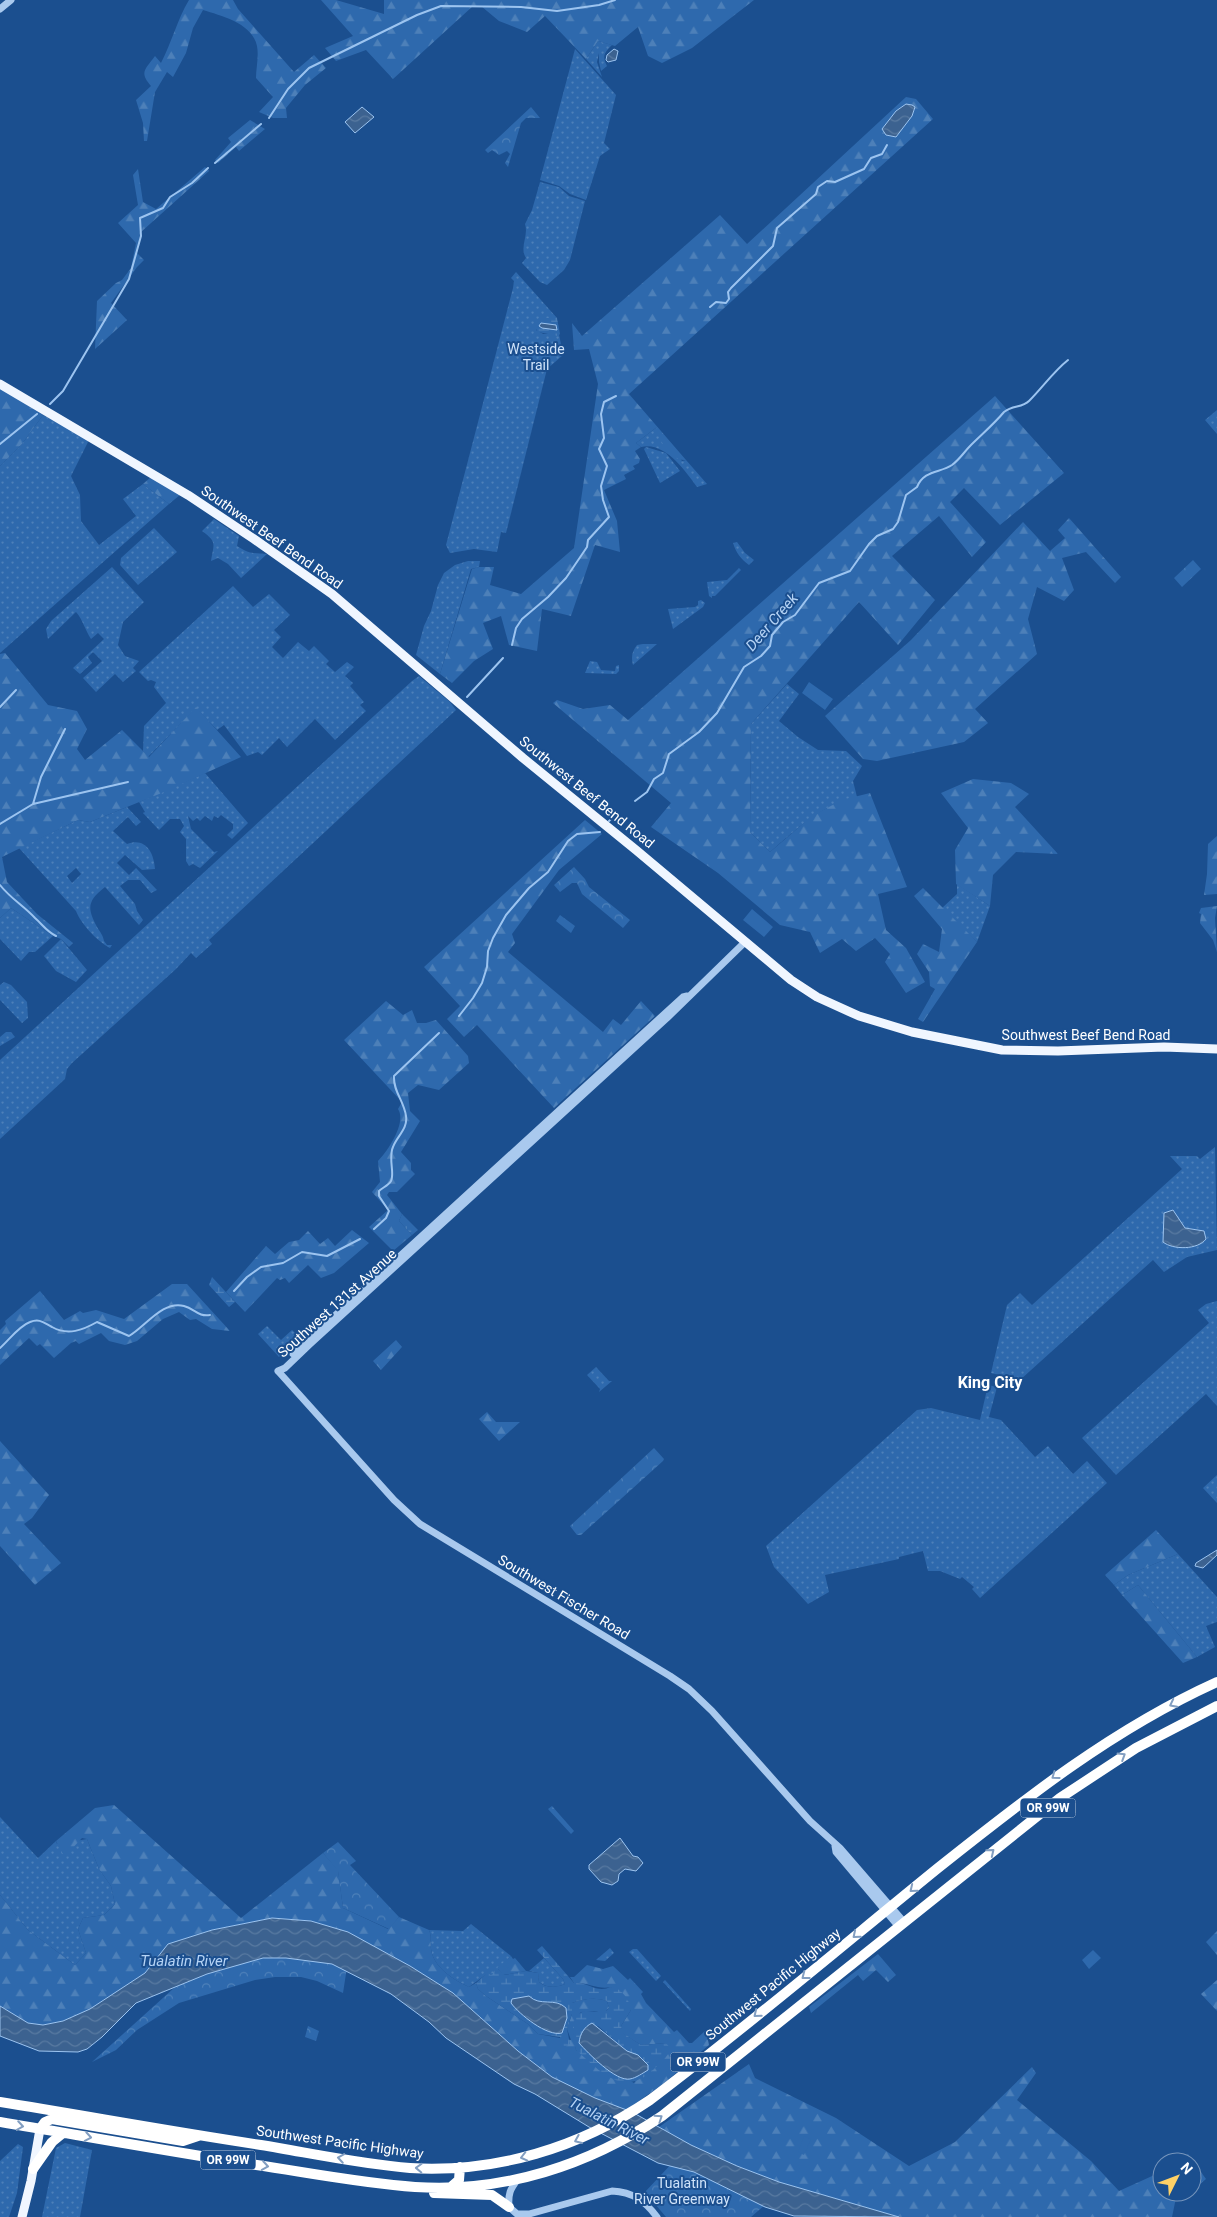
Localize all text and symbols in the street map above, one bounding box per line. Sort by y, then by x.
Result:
park label: Westside Trail [507,341,565,373]
street label: Southwest Beef Bend Road [198,482,346,592]
water label: Deer Creek [742,589,802,655]
street label: Southwest Beef Bend Road [516,733,658,851]
street label: Southwest Beef Bend Road [1002,1027,1170,1043]
street label: Southwest 131st Avenue [274,1245,400,1361]
district label: King City [958,1373,1023,1392]
street label: Southwest Fischer Road [495,1551,633,1643]
one-way arrow [1169,1698,1178,1708]
one-way arrow [1117,1753,1126,1763]
one-way arrow [1052,1771,1061,1779]
road number: OR 99W [1020,1799,1076,1818]
one-way arrow [985,1850,994,1858]
one-way arrow [910,1883,919,1891]
street label: Southwest Pacific Highway [702,1924,844,2043]
one-way arrow [853,1929,862,1937]
water label: Tualatin River [140,1952,229,1970]
one-way arrow [802,1971,811,1979]
one-way arrow [754,2009,763,2018]
road number: OR 99W [670,2052,726,2072]
water label: Tualatin River [566,2093,653,2149]
one-way arrow [653,2115,662,2124]
one-way arrow [16,2120,24,2130]
street label: Southwest Pacific Highway [255,2122,425,2162]
one-way arrow [83,2132,92,2142]
one-way arrow [574,2133,583,2144]
road number: OR 99W [200,2150,256,2170]
one-way arrow [520,2151,529,2162]
north arrow [1152,2152,1202,2202]
one-way arrow [337,2153,345,2164]
text: N [1177,2159,1196,2177]
one-way arrow [261,2161,270,2171]
one-way arrow [415,2163,422,2173]
park label: Tualatin River Greenway [634,2175,730,2207]

